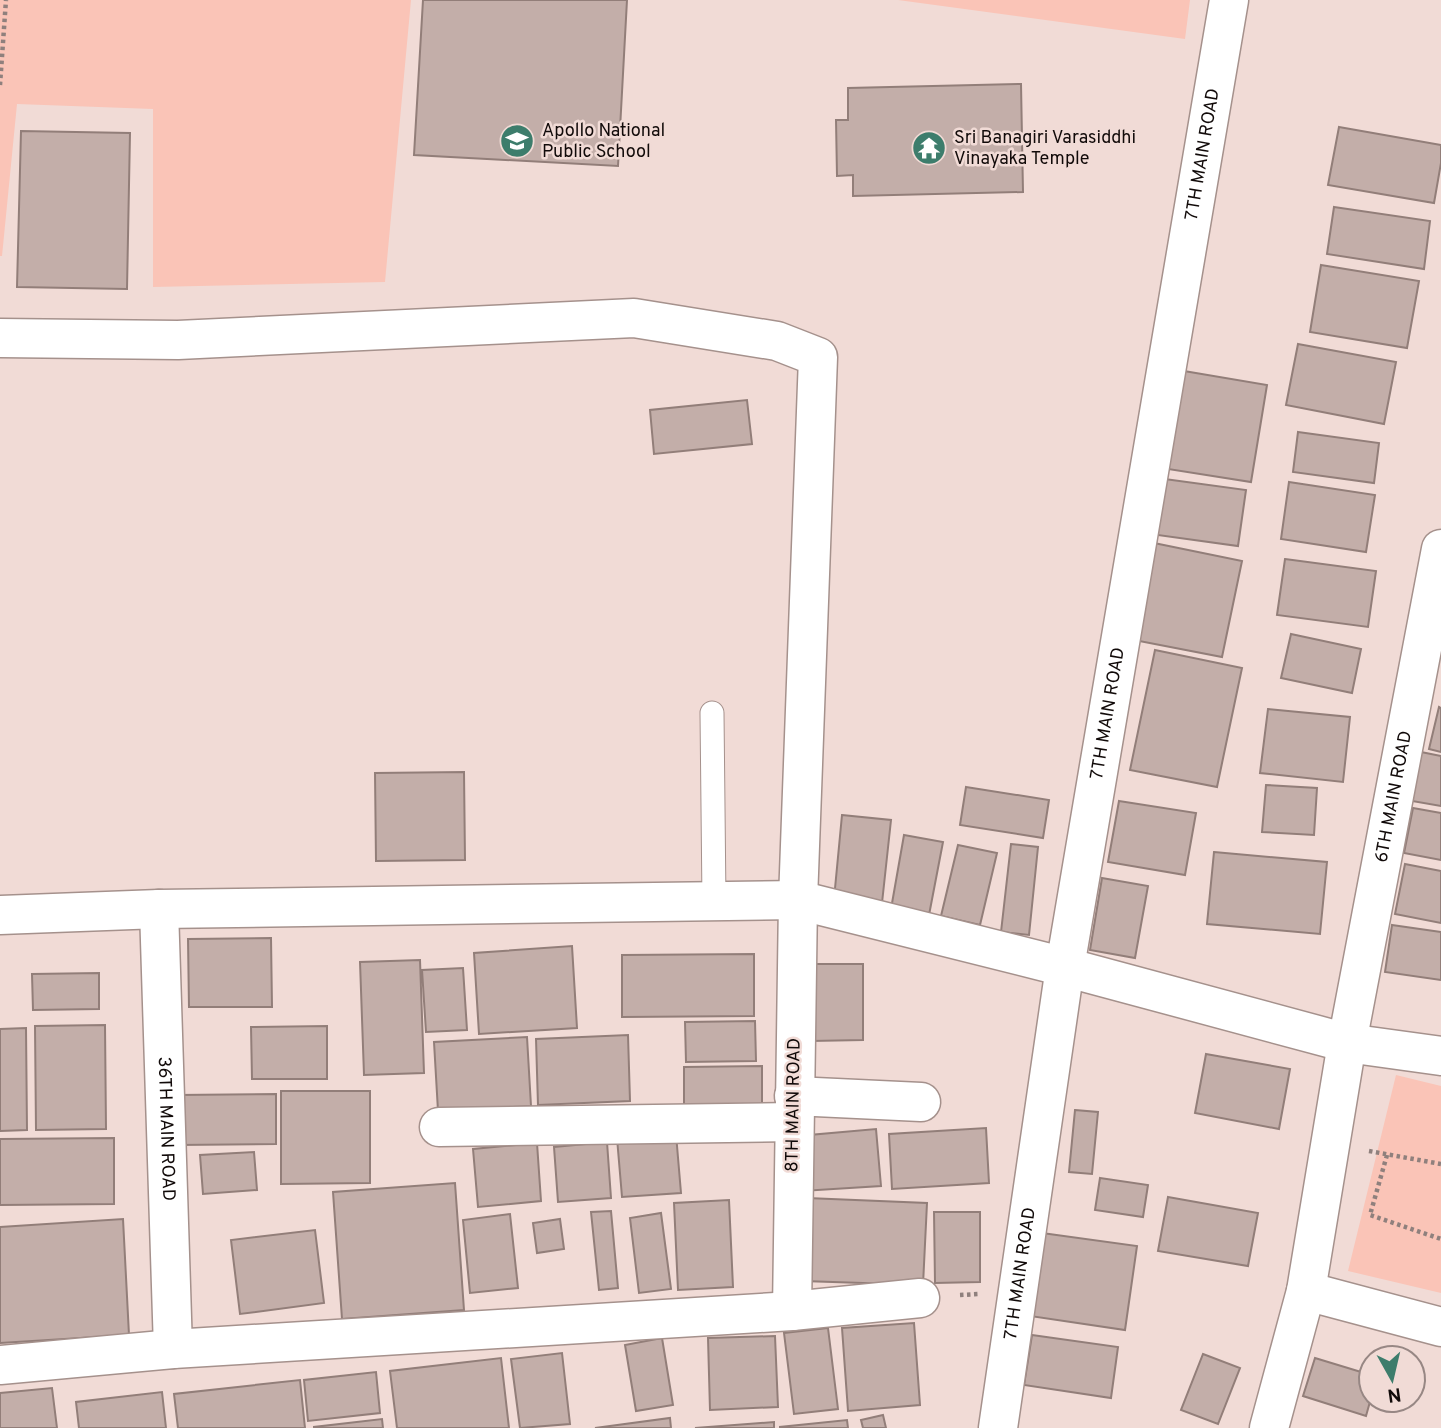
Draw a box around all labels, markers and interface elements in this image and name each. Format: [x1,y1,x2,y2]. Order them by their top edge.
street label: 7TH MAIN ROAD [1180,87,1225,222]
place label: Apollo National Public School [542,120,665,164]
school or university icon: Apollo National Public School [498,122,536,160]
place label: Sri Banagiri Varasiddhi Vinayaka Temple [954,127,1136,171]
temple icon: Sri Banagiri Varasiddhi Vinayaka Temple [910,129,948,167]
street label: 7TH MAIN ROAD [1085,646,1131,781]
street label: 6TH MAIN ROAD [1370,729,1418,864]
street label: 8TH MAIN ROAD [781,1038,807,1172]
street label: 36TH MAIN ROAD [152,1056,180,1201]
street label: 7TH MAIN ROAD [999,1206,1041,1341]
north arrow [1357,1344,1427,1414]
text: N [1386,1381,1403,1407]

